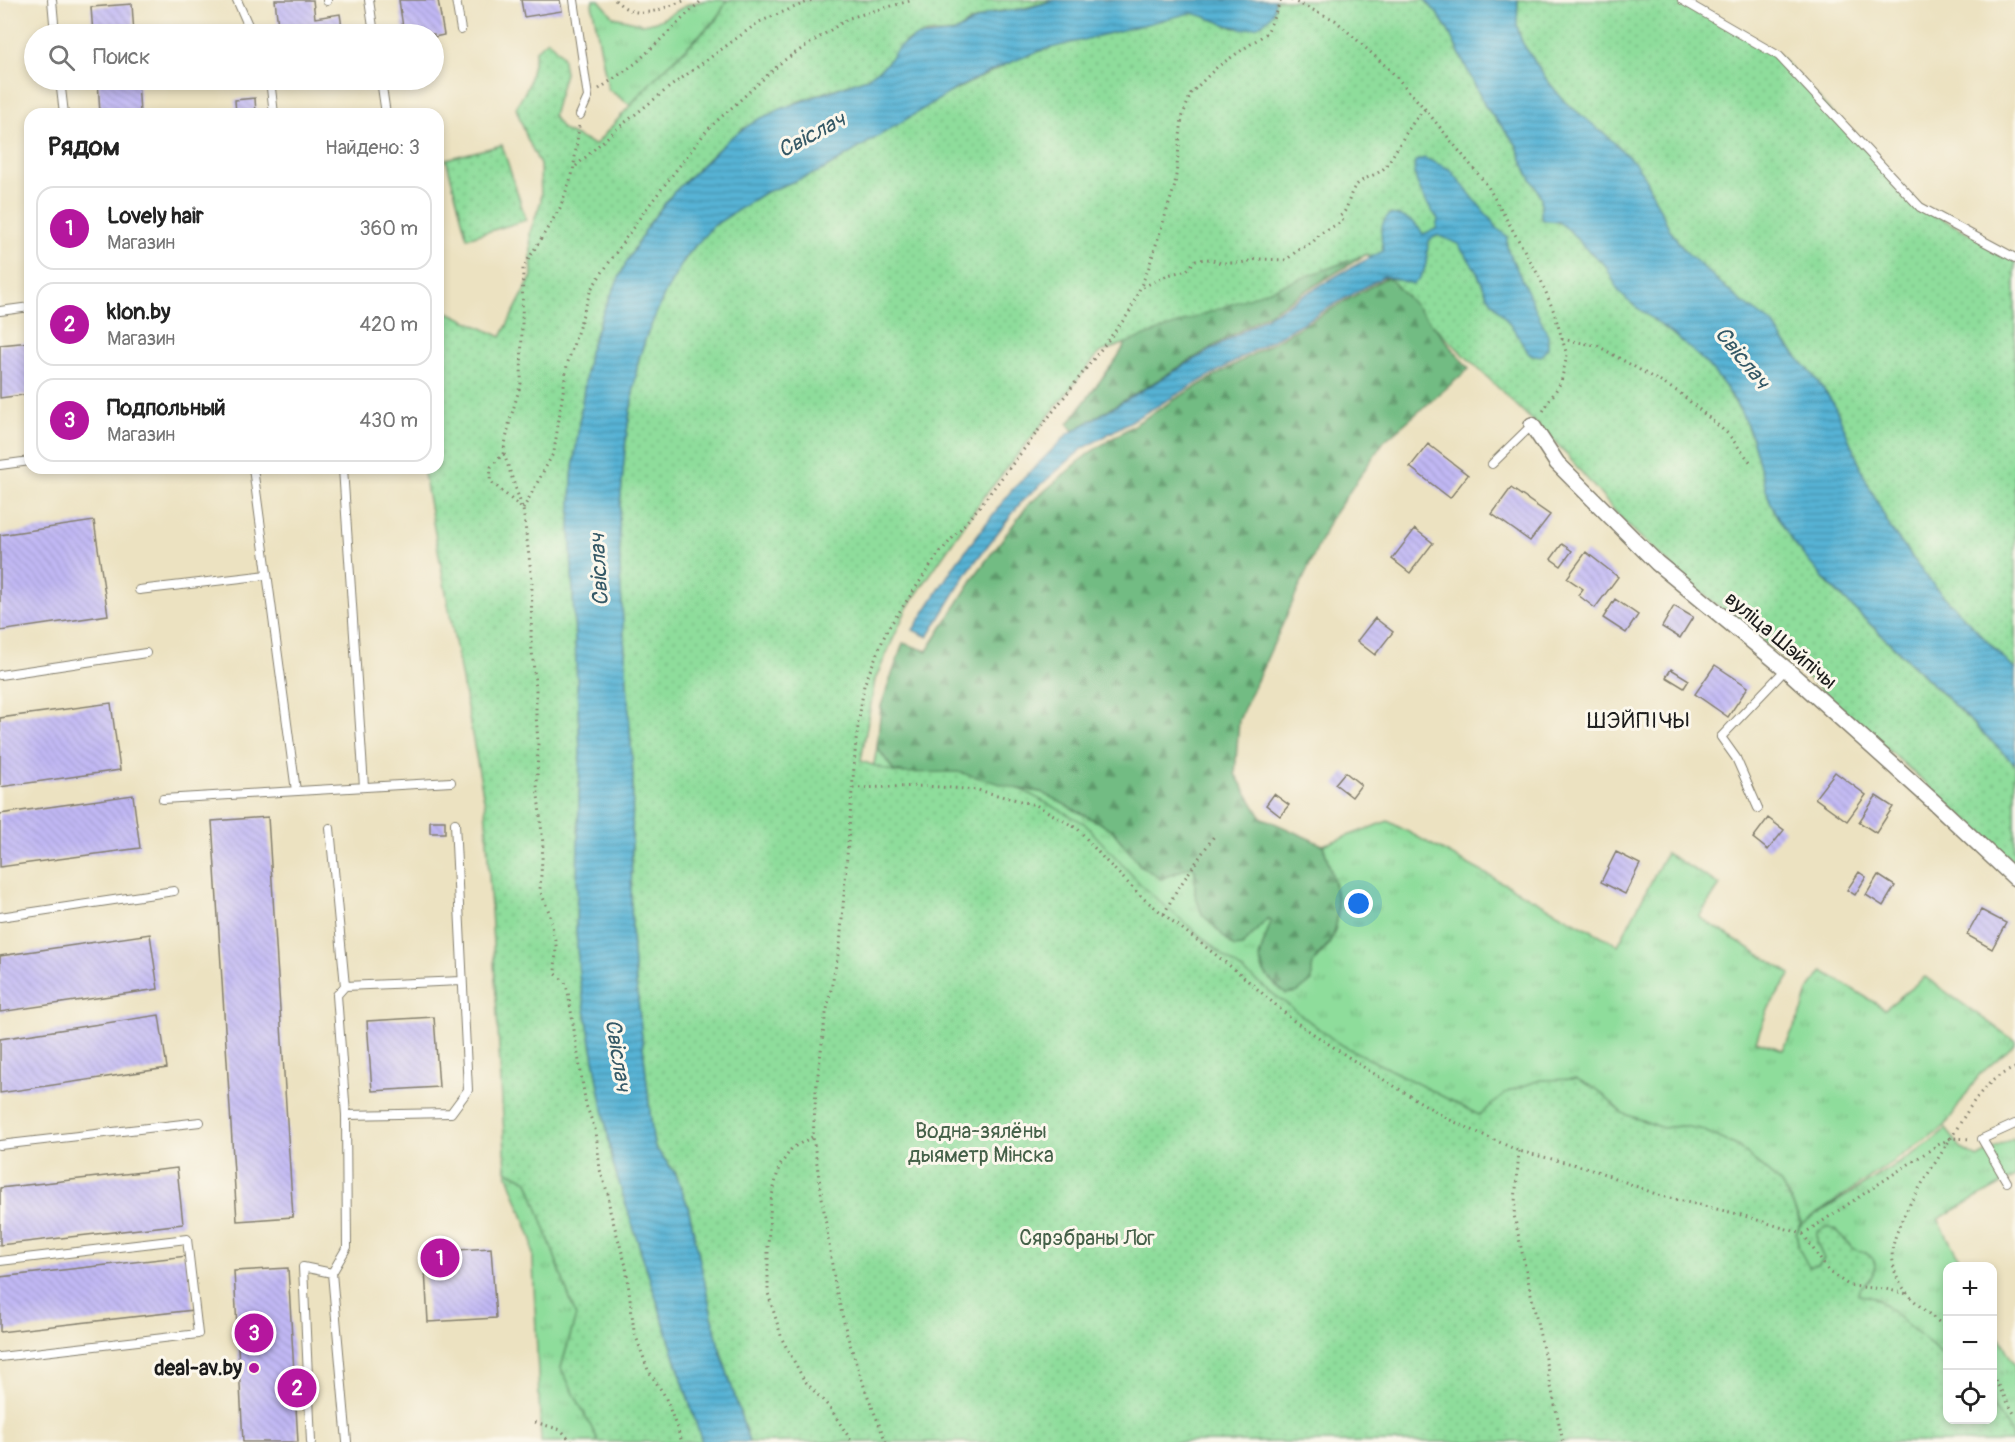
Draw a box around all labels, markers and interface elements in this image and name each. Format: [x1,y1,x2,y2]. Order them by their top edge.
search box [24,24,444,90]
icon: search [45,41,78,74]
text: Поиск [93,43,150,71]
water label: Свіслач [773,105,852,164]
text: Рядом [48,131,120,163]
text: Найдено: 3 [325,135,420,160]
text: Lovely hair [107,202,204,230]
text: 1 [66,216,73,241]
text: 360 m [359,216,418,241]
text: Магазин [107,230,175,255]
text: klon.by [107,298,170,326]
text: 2 [64,312,75,337]
text: 420 m [359,312,418,337]
water label: Свіслач [1709,321,1777,396]
text: Магазин [107,326,175,351]
text: Подпольный [107,394,226,422]
text: 3 [64,408,75,433]
text: 430 m [359,408,418,433]
text: Магазин [107,422,175,447]
water label: Свіслач [583,531,615,607]
street label: вуліца Шэйпічы [1719,585,1842,695]
district label: ШЭЙПІЧЫ [1587,707,1691,735]
your location [1344,889,1373,918]
water label: Свіслач [599,1017,638,1095]
park label: Водна-зялёны дыяметр Мінска [908,1118,1054,1169]
park label: Сярэбраны Лог [1019,1225,1155,1252]
pin: 1 [420,1236,460,1280]
map controls [1943,1262,1997,1424]
button: + [1943,1262,1997,1316]
pin: 3 [234,1310,274,1356]
button: − [1943,1316,1997,1370]
place label: deal-av.by [154,1355,242,1382]
marker: deal-av.by [247,1361,261,1375]
pin: 2 [278,1366,316,1410]
button: locate [1943,1370,1997,1424]

